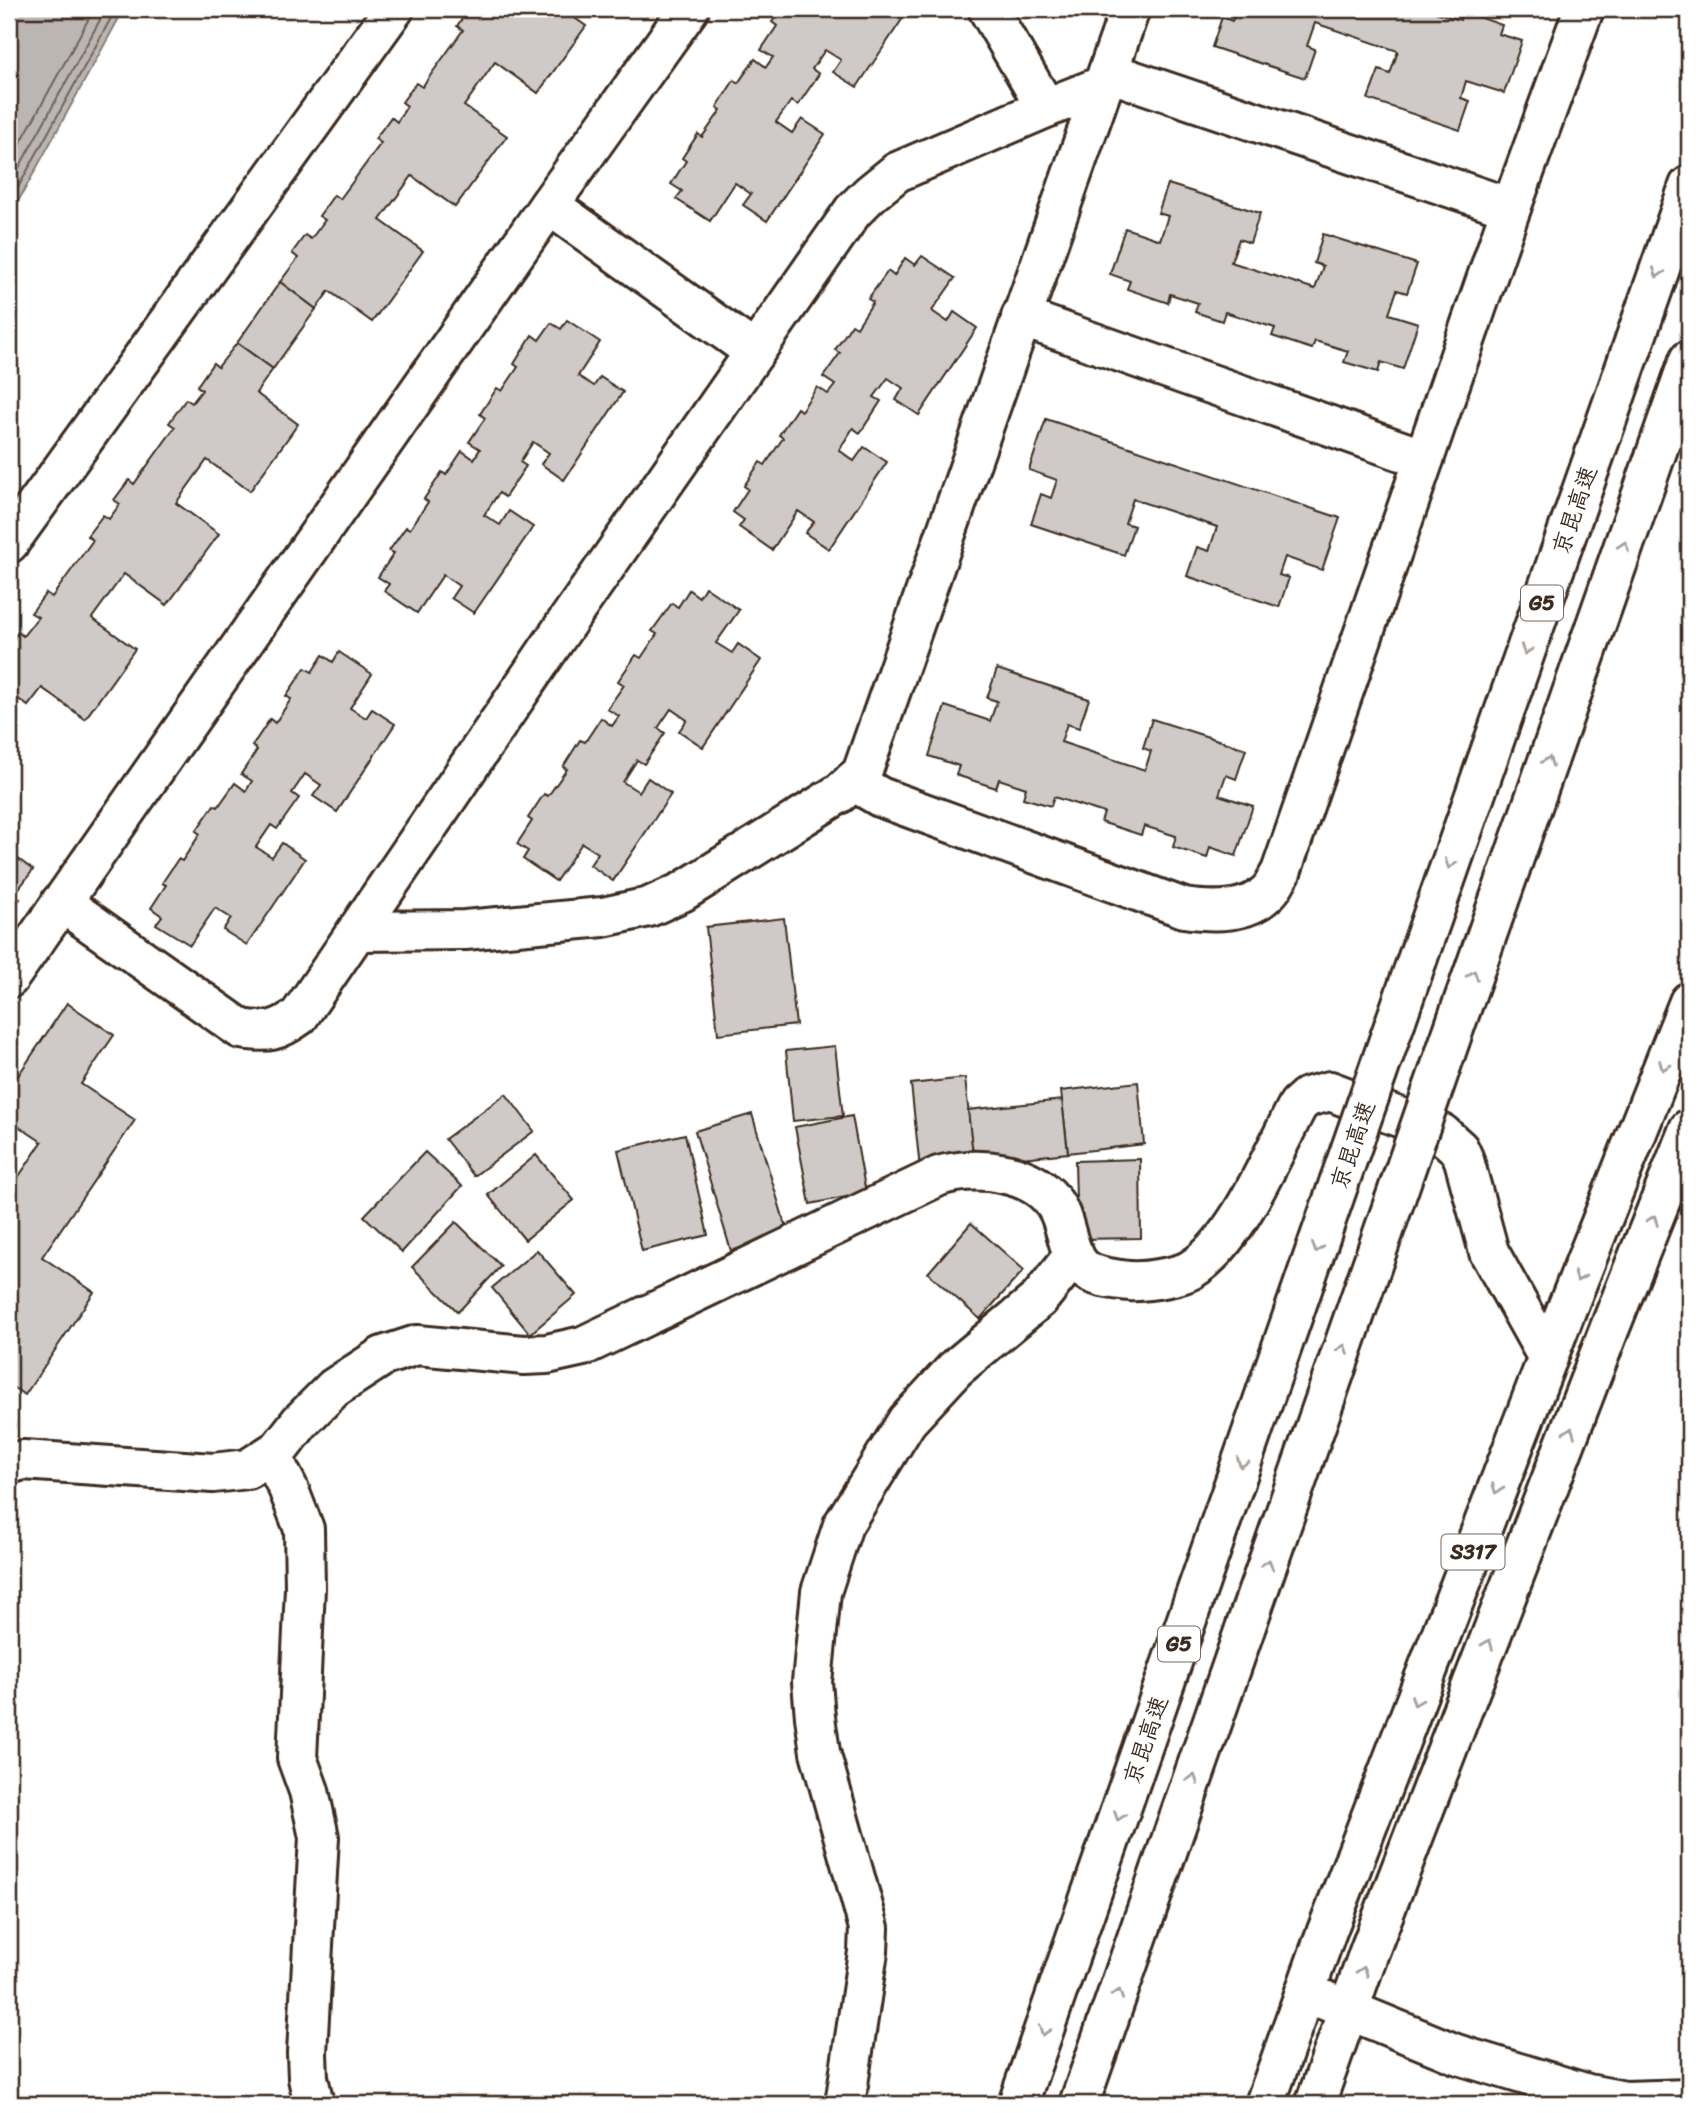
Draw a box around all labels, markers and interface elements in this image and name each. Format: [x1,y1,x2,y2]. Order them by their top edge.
one-way arrow [1652,267,1666,279]
street label: 京昆高速 [1541,460,1609,560]
one-way arrow [1616,541,1630,553]
road number: G5 [1521,586,1563,620]
one-way arrow [1520,643,1534,655]
one-way arrow [1540,755,1554,767]
one-way arrow [1444,858,1458,870]
one-way arrow [1464,970,1478,982]
one-way arrow [1658,1059,1672,1071]
street label: 京昆高速 [1319,1095,1387,1195]
one-way arrow [1644,1215,1658,1227]
one-way arrow [1311,1241,1325,1253]
one-way arrow [1574,1270,1588,1282]
one-way arrow [1335,1344,1349,1356]
one-way arrow [1561,1426,1575,1438]
one-way arrow [1236,1456,1250,1468]
one-way arrow [1492,1482,1506,1494]
road number: S317 [1442,1534,1504,1570]
one-way arrow [1260,1559,1274,1571]
road number: G5 [1158,1626,1200,1662]
one-way arrow [1480,1638,1494,1651]
street label: 京昆高速 [1112,1690,1180,1790]
one-way arrow [1410,1695,1424,1707]
one-way arrow [1185,1773,1199,1785]
one-way arrow [1113,1810,1127,1822]
one-way arrow [1354,1965,1368,1977]
one-way arrow [1110,1988,1124,2000]
one-way arrow [1038,2024,1052,2036]

